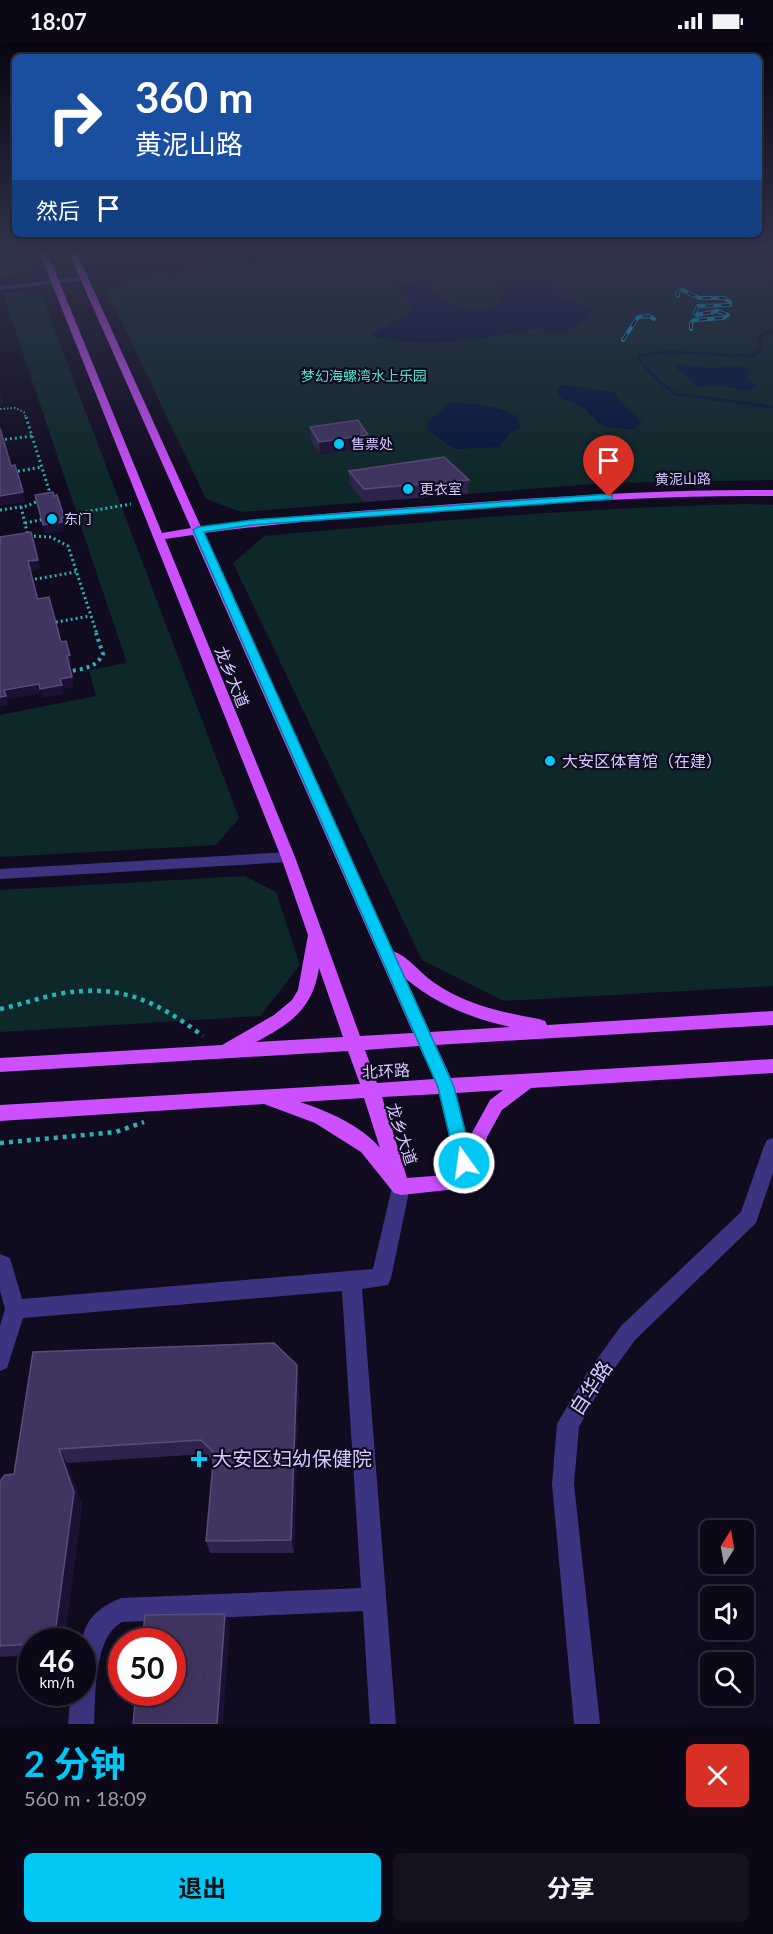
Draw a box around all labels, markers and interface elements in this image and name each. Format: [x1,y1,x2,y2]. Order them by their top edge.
text: 18:07 [30,8,87,35]
text: 360 m [135,72,253,122]
icon: right [36,78,114,156]
text: 黄泥山路 [135,127,243,160]
icon: arrive [92,192,125,225]
text: 然后 [36,197,80,224]
park label: 梦幻海螺湾水上乐园 [301,367,427,384]
place label: 售票处 [351,435,393,452]
pin [583,435,634,497]
marker: 售票处 [332,437,346,451]
icon: arrive [592,444,625,477]
street label: 黄泥山路 [655,470,711,487]
place label: 更衣室 [420,480,462,497]
marker: 更衣室 [401,482,415,496]
place label: 东门 [64,510,92,527]
marker: 东门 [45,512,59,526]
street label: 龙乡大道 [212,644,253,710]
place label: 大安区体育馆（在建） [562,751,722,770]
marker: 大安区体育馆（在建） [543,754,557,768]
street label: 北环路 [362,1060,410,1081]
street label: 龙乡大道 [384,1100,421,1167]
position arrow [432,1131,496,1195]
street label: 自华路 [564,1356,617,1419]
place label: 大安区妇幼保健院 [212,1446,372,1470]
marker: 大安区妇幼保健院 [190,1450,208,1468]
north arrow [700,1520,754,1574]
map controls [700,1520,754,1706]
button: sound [700,1586,754,1640]
speed limit sign: 50 [108,1628,186,1706]
text: 46 [40,1642,74,1678]
button: search [700,1652,754,1706]
text: km/h [39,1673,75,1691]
text: 2 分钟 [24,1741,126,1785]
button: close [686,1744,749,1807]
text: 560 m · 18:09 [24,1786,147,1810]
button: 退出 [24,1853,381,1922]
button: 分享 [393,1853,749,1922]

